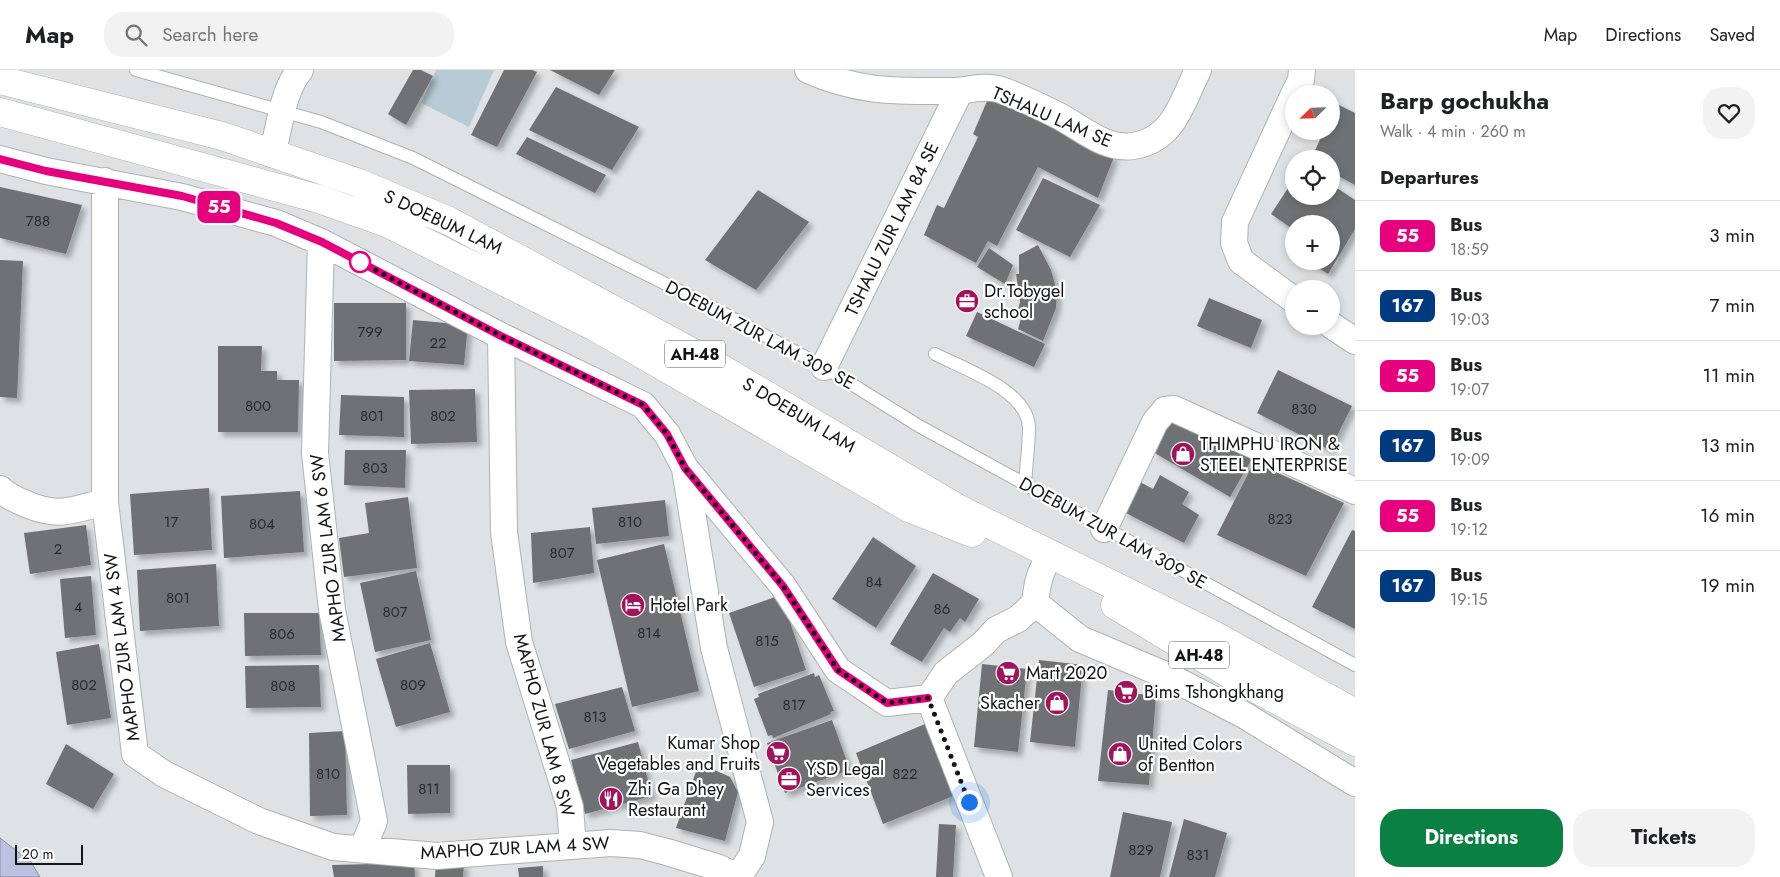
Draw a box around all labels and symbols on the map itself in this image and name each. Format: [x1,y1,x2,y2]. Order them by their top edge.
street label: TSHALU LAM SE [988,80,1116,154]
north arrow [1285,85,1340,140]
street label: TSHALU ZUR LAM 84 SE [839,138,945,320]
street label: S DOEBUM LAM [379,183,507,261]
line badge: 55 [196,191,242,223]
house number: 788 [26,210,50,232]
unlabelled marker [349,251,371,273]
street label: DOEBUM ZUR LAM 309 SE [661,274,859,396]
place label: Dr.Tobygel school [984,278,1064,325]
office icon: Dr.Tobygel school [954,288,980,314]
house number: 799 [357,321,383,343]
house number: 22 [429,332,447,354]
road number: AH-48 [665,340,725,368]
street label: S DOEBUM LAM [737,371,861,459]
house number: 800 [245,395,271,417]
house number: 830 [1291,398,1317,420]
house number: 801 [360,405,384,427]
house number: 802 [430,405,456,427]
place label: THIMPHU IRON & STEEL ENTERPRISE [1200,431,1348,478]
shop icon: THIMPHU IRON & STEEL ENTERPRISE [1170,441,1196,467]
street label: MAPHO ZUR LAM 6 SW [304,452,352,644]
house number: 803 [362,457,388,479]
street label: DOEBUM ZUR LAM 309 SE [1014,471,1212,595]
house number: 823 [1268,508,1292,530]
house number: 17 [164,511,178,533]
house number: 810 [618,511,642,533]
house number: 804 [249,513,275,535]
house number: 2 [54,538,62,560]
house number: 807 [549,542,575,564]
street label: MAPHO ZUR LAM 4 SW [98,551,146,743]
house number: 84 [866,571,883,593]
house number: 801 [166,587,190,609]
hotel icon: Hotel Park [620,592,646,618]
place label: Hotel Park [650,592,728,618]
house number: 4 [74,596,83,618]
house number: 86 [934,598,950,620]
house number: 807 [382,601,408,623]
house number: 814 [637,622,661,644]
house number: 806 [269,623,295,645]
street label: MAPHO ZUR LAM 8 SW [507,630,581,820]
house number: 815 [755,630,779,652]
road number: AH-48 [1169,642,1229,668]
supermarket icon: Mart 2020 [995,660,1021,686]
place label: Mart 2020 [1026,660,1107,686]
house number: 802 [71,674,97,696]
house number: 809 [400,674,426,696]
house number: 808 [270,675,296,697]
supermarket icon: Bims Tshongkhang [1113,679,1139,705]
place label: Bims Tshongkhang [1144,679,1284,705]
place label: Skacher [980,690,1041,716]
shop icon: Skacher [1044,690,1070,716]
house number: 817 [783,694,806,716]
house number: 813 [583,706,607,728]
place label: Kumar Shop Vegetables and Fruits [597,730,760,777]
place label: United Colors of Bentton [1138,731,1242,778]
supermarket icon: Kumar Shop Vegetables and Fruits [765,740,791,766]
shop icon: United Colors of Bentton [1107,741,1133,767]
place label: YSD Legal Services [806,756,884,803]
house number: 810 [316,763,340,785]
house number: 822 [892,763,918,785]
office icon: YSD Legal Services [776,766,802,792]
place label: Zhi Ga Dhey Restaurant [628,776,724,823]
house number: 811 [418,778,440,800]
restaurant icon: Zhi Ga Dhey Restaurant [598,786,624,812]
your location [957,790,982,815]
street label: MAPHO ZUR LAM 4 SW [420,830,610,866]
house number: 829 [1128,839,1154,861]
scale bar [15,842,82,865]
house number: 831 [1186,844,1210,866]

